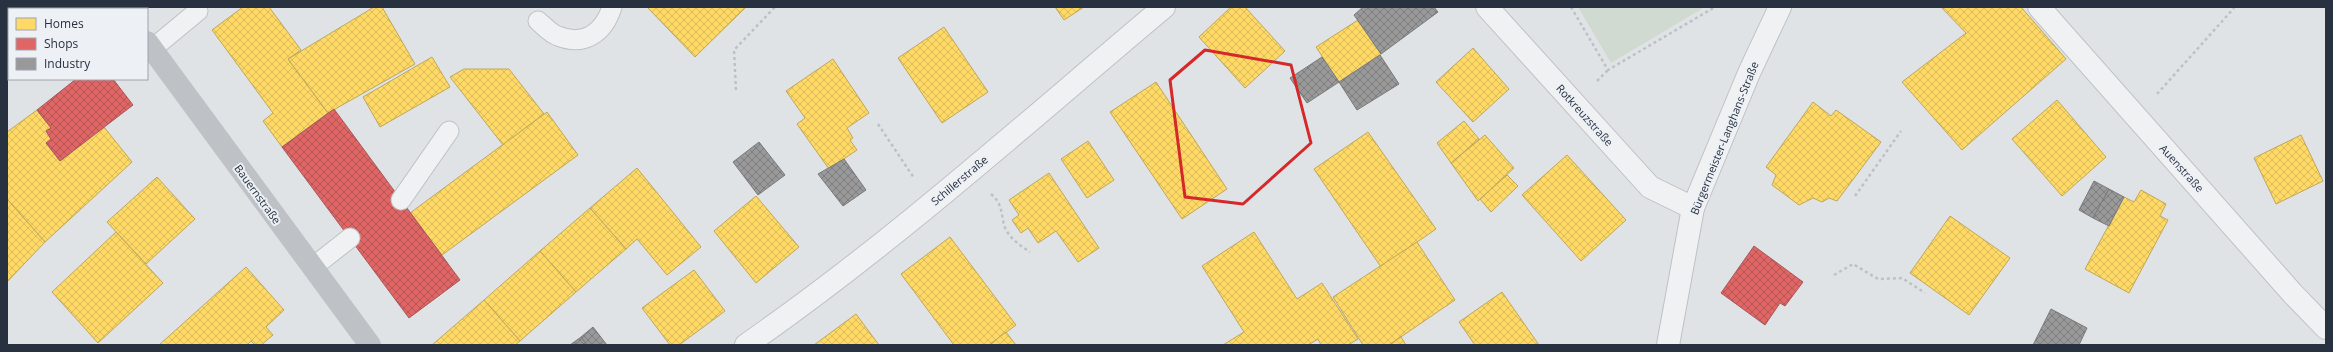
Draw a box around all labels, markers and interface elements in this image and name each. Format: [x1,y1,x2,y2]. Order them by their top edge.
legend [8,8,148,80]
text: Homes [44,15,84,32]
text: Shops [44,35,79,52]
text: Industry [44,55,91,72]
street label: Bürgermeister-Langhans-Straße [1686,59,1762,217]
street label: Rotkreuzstraße [1553,81,1617,149]
street label: Auenstraße [2157,141,2207,195]
street label: Schillerstraße [927,152,991,208]
street label: Bauernstraße [231,161,285,227]

